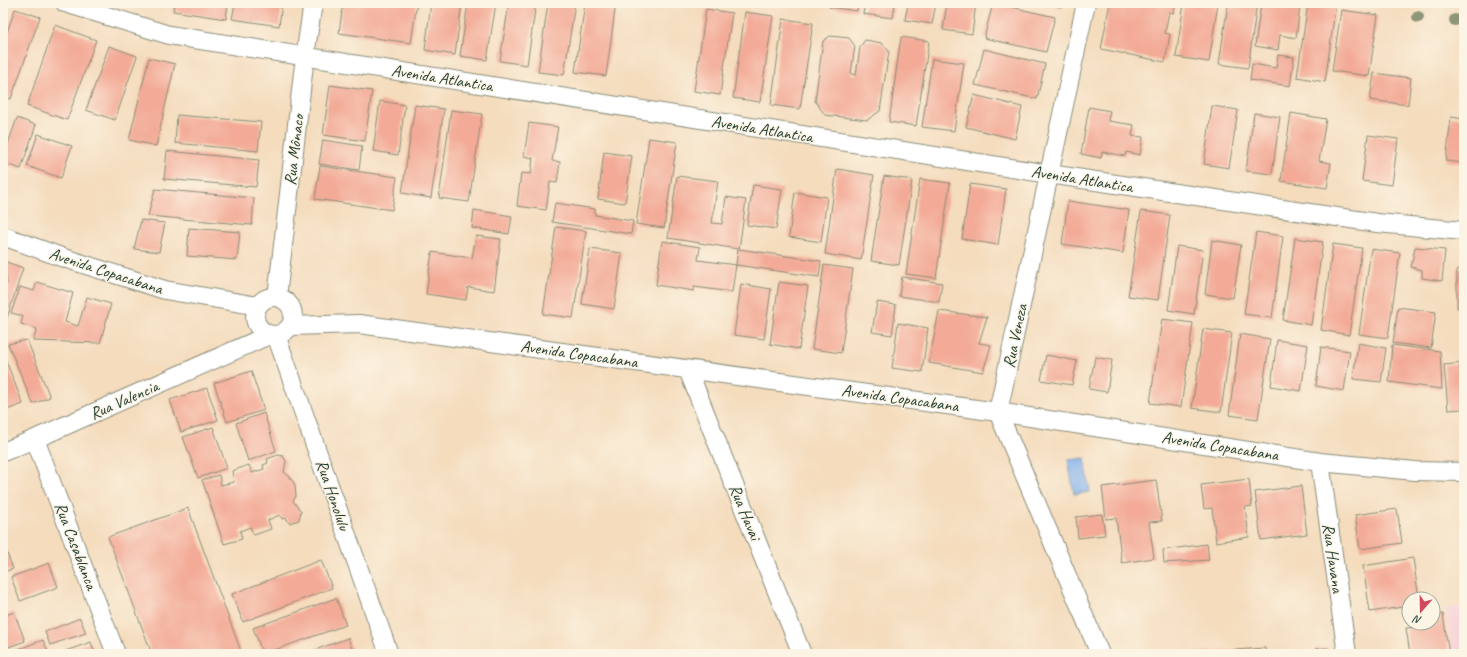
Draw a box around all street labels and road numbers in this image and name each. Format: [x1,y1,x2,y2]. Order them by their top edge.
street label: Avenida Atlantica [390,60,496,97]
street label: Rua Mônaco [279,111,309,187]
street label: Avenida Atlantica [710,111,816,148]
street label: Avenida Atlantica [1030,161,1136,198]
street label: Avenida Copacabana [47,243,166,300]
street label: Rua Veneza [998,301,1032,370]
street label: Avenida Copacabana [519,335,640,373]
street label: Rua Valencia [86,375,163,424]
street label: Avenida Copacabana [840,379,961,417]
street label: Avenida Copacabana [1160,426,1281,466]
street label: Rua Honolulu [311,457,355,535]
street label: Rua Havai [724,481,766,545]
street label: Rua Casablanca [50,499,103,595]
street label: Rua Havana [1318,522,1348,595]

